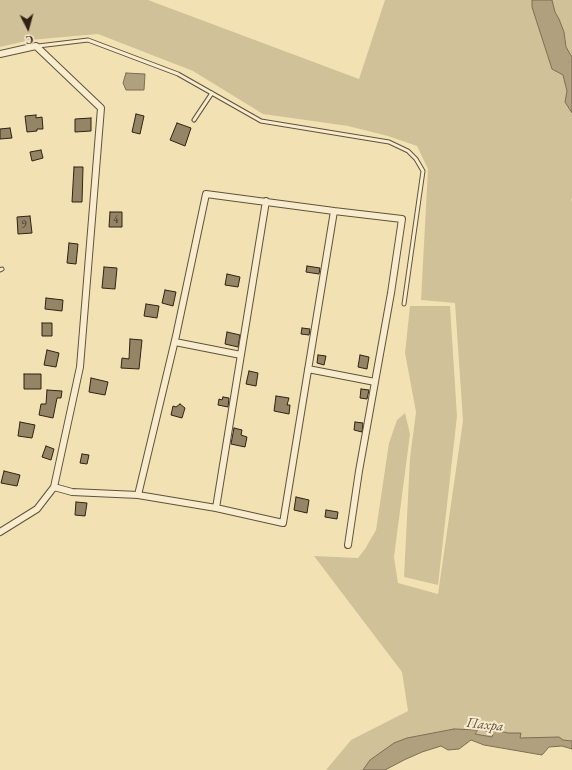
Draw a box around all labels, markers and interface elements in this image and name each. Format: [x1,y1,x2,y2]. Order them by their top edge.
north arrow [8,8,48,48]
text: С [25,33,34,47]
house number: 4 [113,213,119,227]
house number: 9 [21,218,27,232]
water label: Пахра [466,715,504,735]

